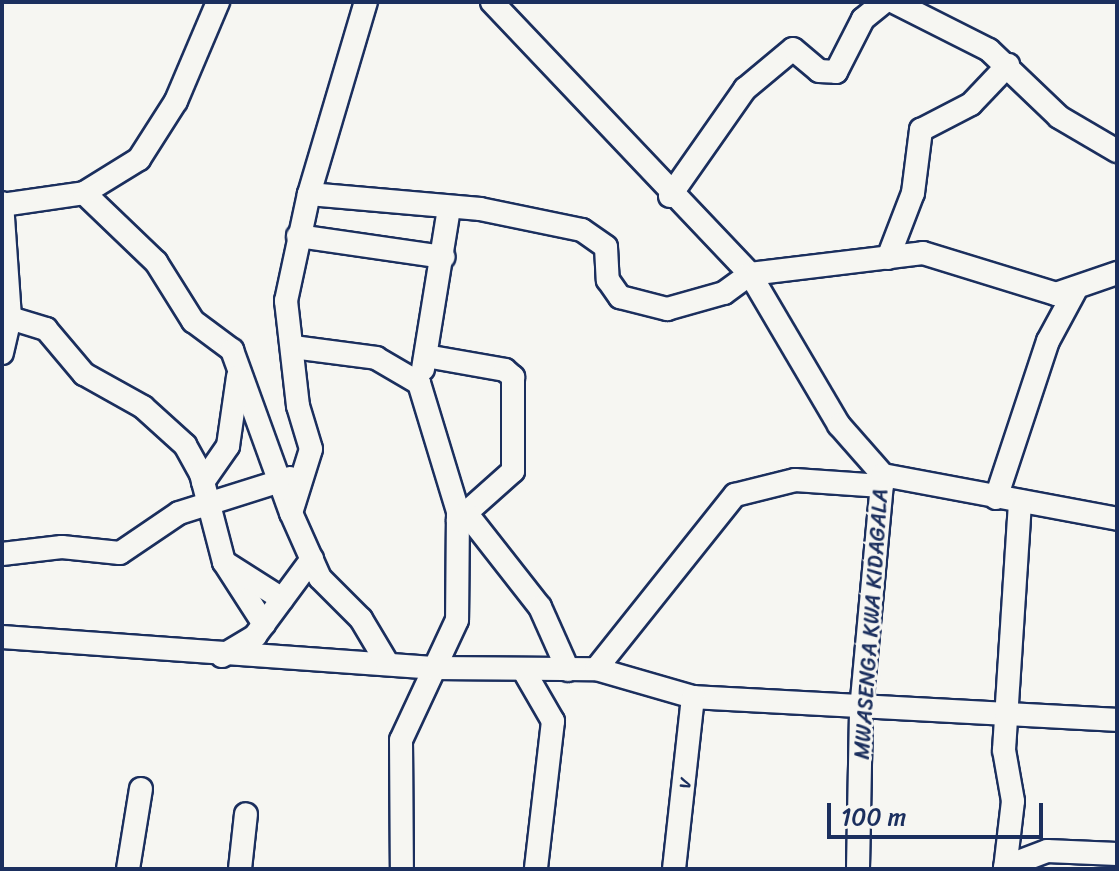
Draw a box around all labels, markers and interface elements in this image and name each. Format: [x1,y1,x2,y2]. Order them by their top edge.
street label: MWASENGA KWA KIDAGALA [848,486,894,762]
street label: v [669,776,697,790]
scale bar [831,787,1047,837]
text: 100 m [841,796,906,838]

